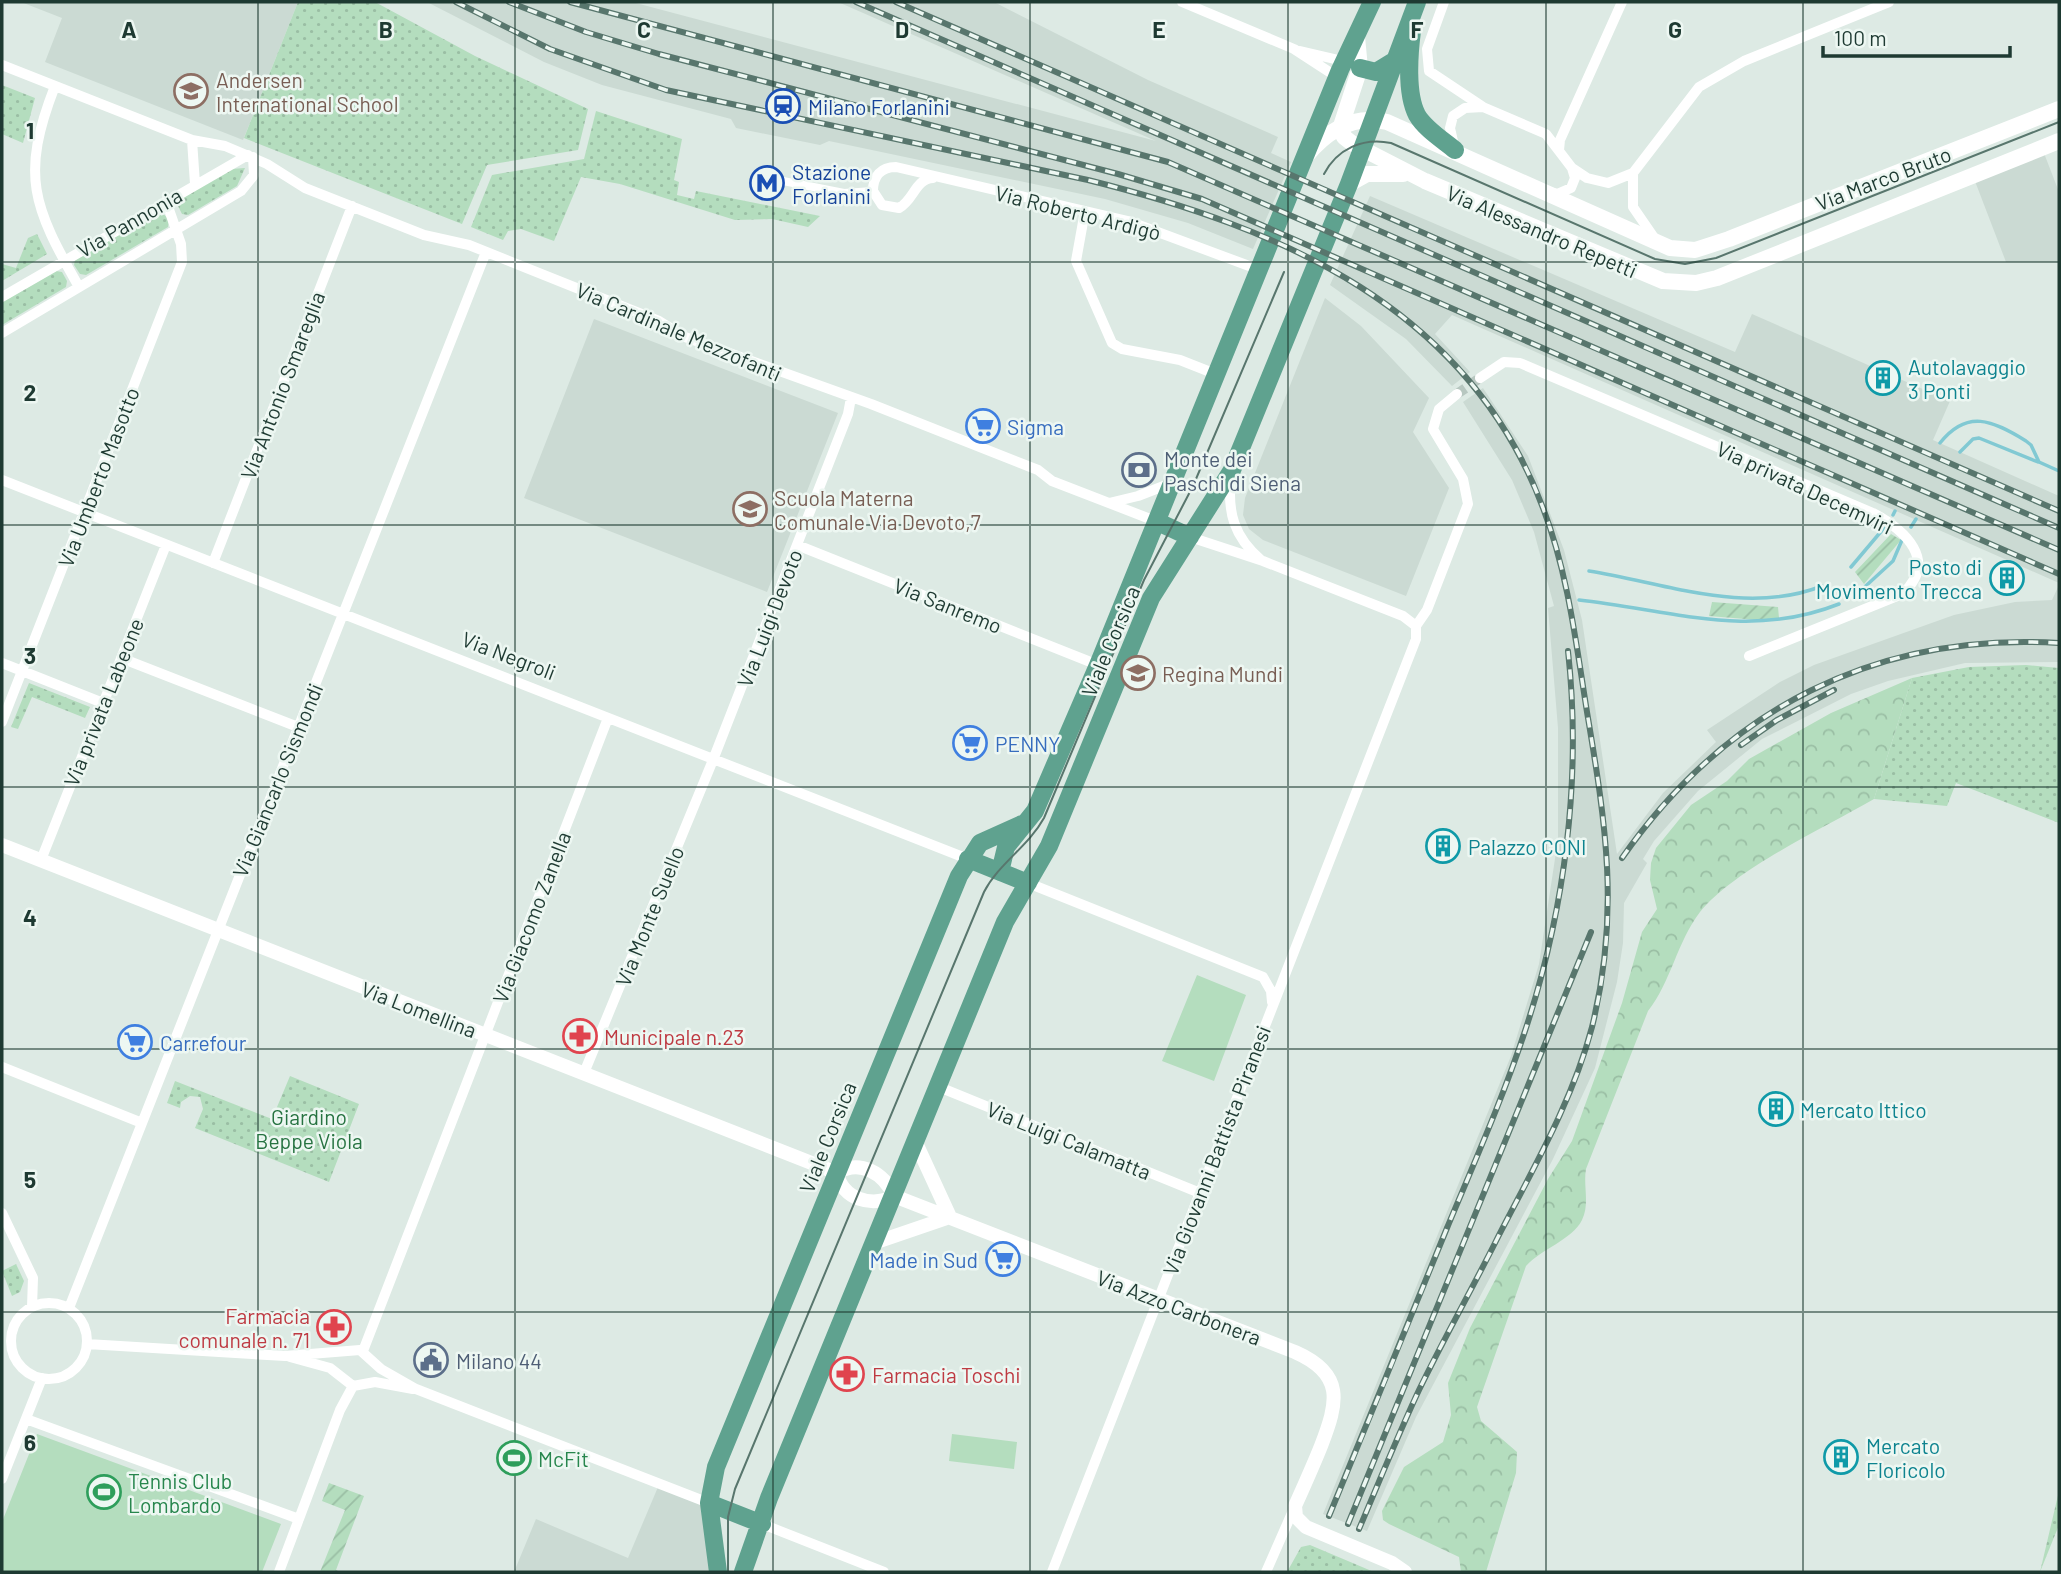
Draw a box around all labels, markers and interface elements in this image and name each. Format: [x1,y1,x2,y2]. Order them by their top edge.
scale bar [1823,14,2010,58]
text: A [121,15,137,43]
text: B [379,15,393,43]
text: C [637,15,651,43]
text: D [895,15,909,43]
text: E [1152,15,1166,43]
text: F [1411,15,1424,43]
text: G [1668,15,1682,43]
text: 100 m [1834,25,1887,50]
place label: Andersen International School [216,67,399,116]
school or university icon: Andersen International School [172,72,210,110]
station icon: Milano Forlanini [764,87,802,125]
place label: Milano Forlanini [808,94,950,119]
text: 1 [26,116,34,144]
street label: Via Marco Bruto [1812,141,1954,215]
place label: Stazione Forlanini [792,159,871,208]
metro station icon: Stazione Forlanini [748,164,786,202]
street label: Via Roberto Ardigò [993,179,1163,245]
street label: Via Alessandro Repetti [1443,179,1641,283]
street label: Via Pannonia [72,182,186,262]
street label: Via Cardinale Mezzofanti [572,276,786,386]
street label: Via Antonio Smareglia [235,288,329,482]
place label: Autolavaggio 3 Ponti [1908,354,2026,403]
building icon: Autolavaggio 3 Ponti [1864,359,1902,397]
text: 2 [24,378,36,406]
street label: Via Umberto Masotto [52,384,144,570]
supermarket icon: Sigma [964,407,1002,445]
place label: Sigma [1007,414,1064,439]
street label: Via privata Decemviri [1713,435,1897,539]
place label: Monte dei Paschi di Siena [1164,446,1301,495]
bank icon: Monte dei Paschi di Siena [1120,451,1158,489]
place label: Scuola Materna Comunale Via Devoto,7 [774,485,981,534]
school or university icon: Scuola Materna Comunale Via Devoto,7 [731,490,769,528]
street label: Via Luigi Devoto [731,546,807,690]
place label: Posto di Movimento Trecca [1816,554,1982,603]
building icon: Posto di Movimento Trecca [1988,559,2026,597]
street label: Via Sanremo [890,572,1006,638]
street label: Viale Corsica [1076,582,1144,700]
street label: Via privata Labeone [58,614,148,790]
street label: Via Negroli [459,626,559,684]
text: 3 [24,641,36,669]
school or university icon: Regina Mundi [1119,654,1157,692]
place label: Regina Mundi [1162,661,1283,686]
street label: Via Giancarlo Sismondi [227,679,327,881]
supermarket icon: PENNY [951,724,989,762]
place label: PENNY [995,731,1060,756]
building icon: Palazzo CONI [1424,827,1462,865]
street label: Via Giacomo Zanella [487,828,575,1006]
place label: Palazzo CONI [1468,834,1586,859]
street label: Via Monte Suello [610,842,688,990]
text: 4 [23,903,37,931]
street label: Via Lomellina [358,976,480,1042]
pharmacy icon: Municipale n.23 [561,1017,599,1055]
street label: Via Giovanni Battista Piranesi [1157,1022,1275,1278]
supermarket icon: Carrefour [116,1023,154,1061]
place label: Municipale n.23 [604,1024,744,1049]
place label: Carrefour [160,1030,247,1055]
street label: Viale Corsica [793,1078,861,1196]
building icon: Mercato Ittico [1757,1090,1795,1128]
street label: Via Luigi Calamatta [983,1096,1155,1184]
place label: Mercato Ittico [1800,1097,1927,1122]
park label: Giardino Beppe Viola [255,1104,363,1153]
text: 5 [24,1165,36,1193]
supermarket icon: Made in Sud [984,1240,1022,1278]
place label: Made in Sud [870,1247,978,1272]
street label: Via Azzo Carbonera [1093,1264,1265,1350]
place label: Farmacia comunale n. 71 [179,1303,310,1352]
pharmacy icon: Farmacia comunale n. 71 [315,1308,353,1346]
public building icon: Milano 44 [412,1341,450,1379]
place label: Milano 44 [456,1348,542,1373]
pharmacy icon: Farmacia Toschi [828,1355,866,1393]
place label: Farmacia Toschi [872,1362,1021,1387]
text: 6 [24,1428,36,1456]
place label: Mercato Floricolo [1866,1433,1946,1482]
building icon: Mercato Floricolo [1822,1438,1860,1476]
sports icon: McFit [495,1439,533,1477]
place label: McFit [538,1446,589,1471]
place label: Tennis Club Lombardo [128,1468,232,1517]
sports icon: Tennis Club Lombardo [85,1473,123,1511]

